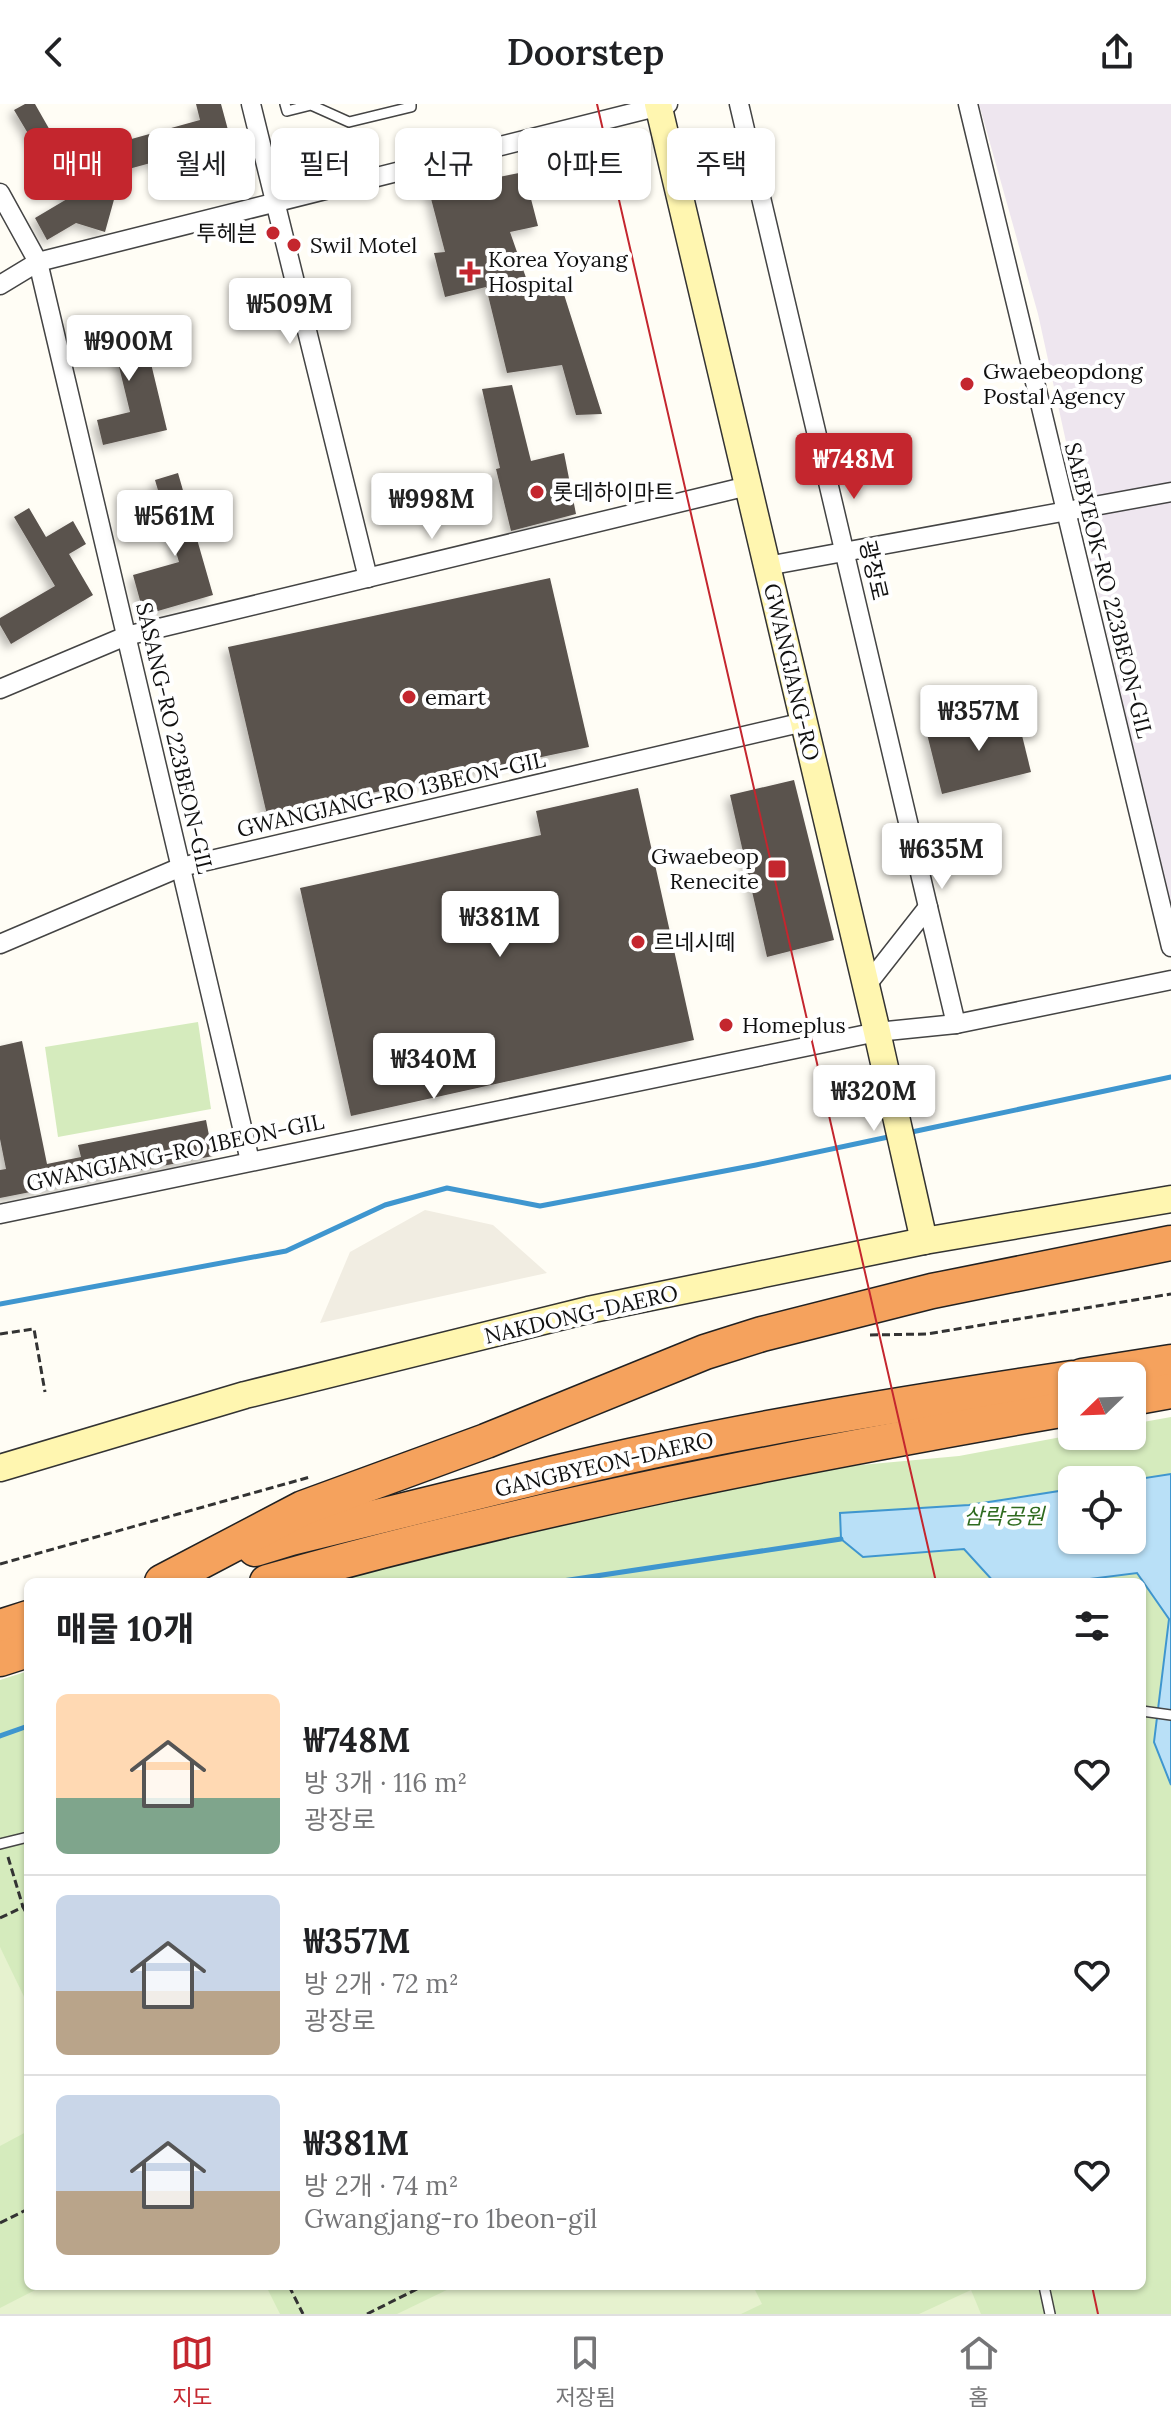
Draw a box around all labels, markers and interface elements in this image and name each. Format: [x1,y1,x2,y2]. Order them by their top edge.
text: Doorstep [507,29,664,75]
icon: back [32,30,76,74]
icon: share [1095,30,1139,74]
chip: 매매 [24,128,132,200]
chip: 월세 [148,128,255,200]
chip: 필터 [271,128,379,200]
chip: 신규 [395,128,502,200]
chip: 아파트 [518,128,651,200]
chip: 주택 [667,128,775,200]
place label: 투헤븐 [196,219,257,247]
marker: 투헤븐 [264,224,282,242]
place label: Swil Motel [310,231,417,259]
marker: Swil Motel [285,236,303,254]
place label: Korea Yoyang Hospital [488,245,628,298]
marker: Korea Yoyang Hospital [459,261,481,283]
pin: ₩509M [234,278,346,346]
text: ₩509M [247,287,333,320]
pin: ₩900M [73,315,185,383]
text: ₩900M [85,324,173,357]
place label: Gwaebeopdong Postal Agency [983,357,1143,410]
marker: Gwaebeopdong Postal Agency [958,375,976,393]
pin: ₩748M [798,433,910,501]
street label: SAEBYEOK-RO 223BEON-GIL [1059,439,1159,741]
text: ₩748M [813,442,895,475]
pin: ₩998M [376,473,488,541]
place label: 롯데하이마트 [553,478,674,506]
text: ₩998M [389,482,475,515]
marker: 롯데하이마트 [528,483,546,501]
pin: ₩561M [119,490,231,558]
text: ₩561M [135,499,215,532]
street label: 광장로 [854,537,894,603]
street label: GWANGJANG-RO [758,581,826,763]
street label: SASANG-RO 223BEON-GIL [130,600,220,877]
place label: emart [425,683,487,711]
pin: ₩357M [923,685,1035,753]
marker: emart [400,688,418,706]
text: ₩357M [938,694,1020,727]
street label: GWANGJANG-RO 13BEON-GIL [234,745,548,843]
pin: ₩635M [886,823,998,891]
text: ₩635M [900,832,984,865]
place label: Gwaebeop Renecite [651,842,759,895]
marker: Gwaebeop Renecite [766,858,788,880]
pin: ₩381M [444,891,556,959]
text: ₩381M [460,900,540,933]
place label: 르네시떼 [654,928,735,956]
marker: 르네시떼 [629,933,647,951]
place label: Homeplus [742,1011,846,1039]
marker: Homeplus [717,1016,735,1034]
pin: ₩340M [378,1033,490,1101]
text: ₩340M [391,1042,477,1075]
pin: ₩320M [818,1065,930,1133]
text: ₩320M [831,1074,917,1107]
street label: GWANGJANG-RO 1BEON-GIL [24,1107,327,1197]
street label: NAKDONG-DAERO [481,1278,681,1350]
north arrow [1058,1362,1146,1450]
map controls [1058,1362,1146,1554]
street label: GANGBYEON-DAERO [492,1425,716,1503]
button: locate [1058,1466,1146,1554]
park label: 삼락공원 [964,1502,1046,1530]
icon: filters [1070,1604,1114,1648]
text: 매물 10개 [56,1607,194,1650]
text: ₩748M [304,1718,410,1761]
icon: home [120,1726,216,1822]
icon: heart [1070,1752,1114,1796]
text: 방 3개 · 116 m² [304,1766,467,1799]
text: 광장로 [304,1803,376,1836]
text: ₩357M [304,1919,410,1962]
icon: home [120,1927,216,2023]
icon: heart [1070,1953,1114,1997]
text: 방 2개 · 72 m² [304,1967,459,2000]
text: 광장로 [304,2004,376,2037]
text: ₩381M [304,2121,409,2164]
icon: home [120,2127,216,2223]
icon: heart [1070,2153,1114,2197]
text: 방 2개 · 74 m² [304,2169,459,2202]
text: Gwangjang-ro 1beon-gil [304,2202,597,2235]
tab: 지도 [170,2331,214,2411]
tab: 저장됨 [555,2331,616,2411]
tab: 홈 [957,2331,1001,2411]

